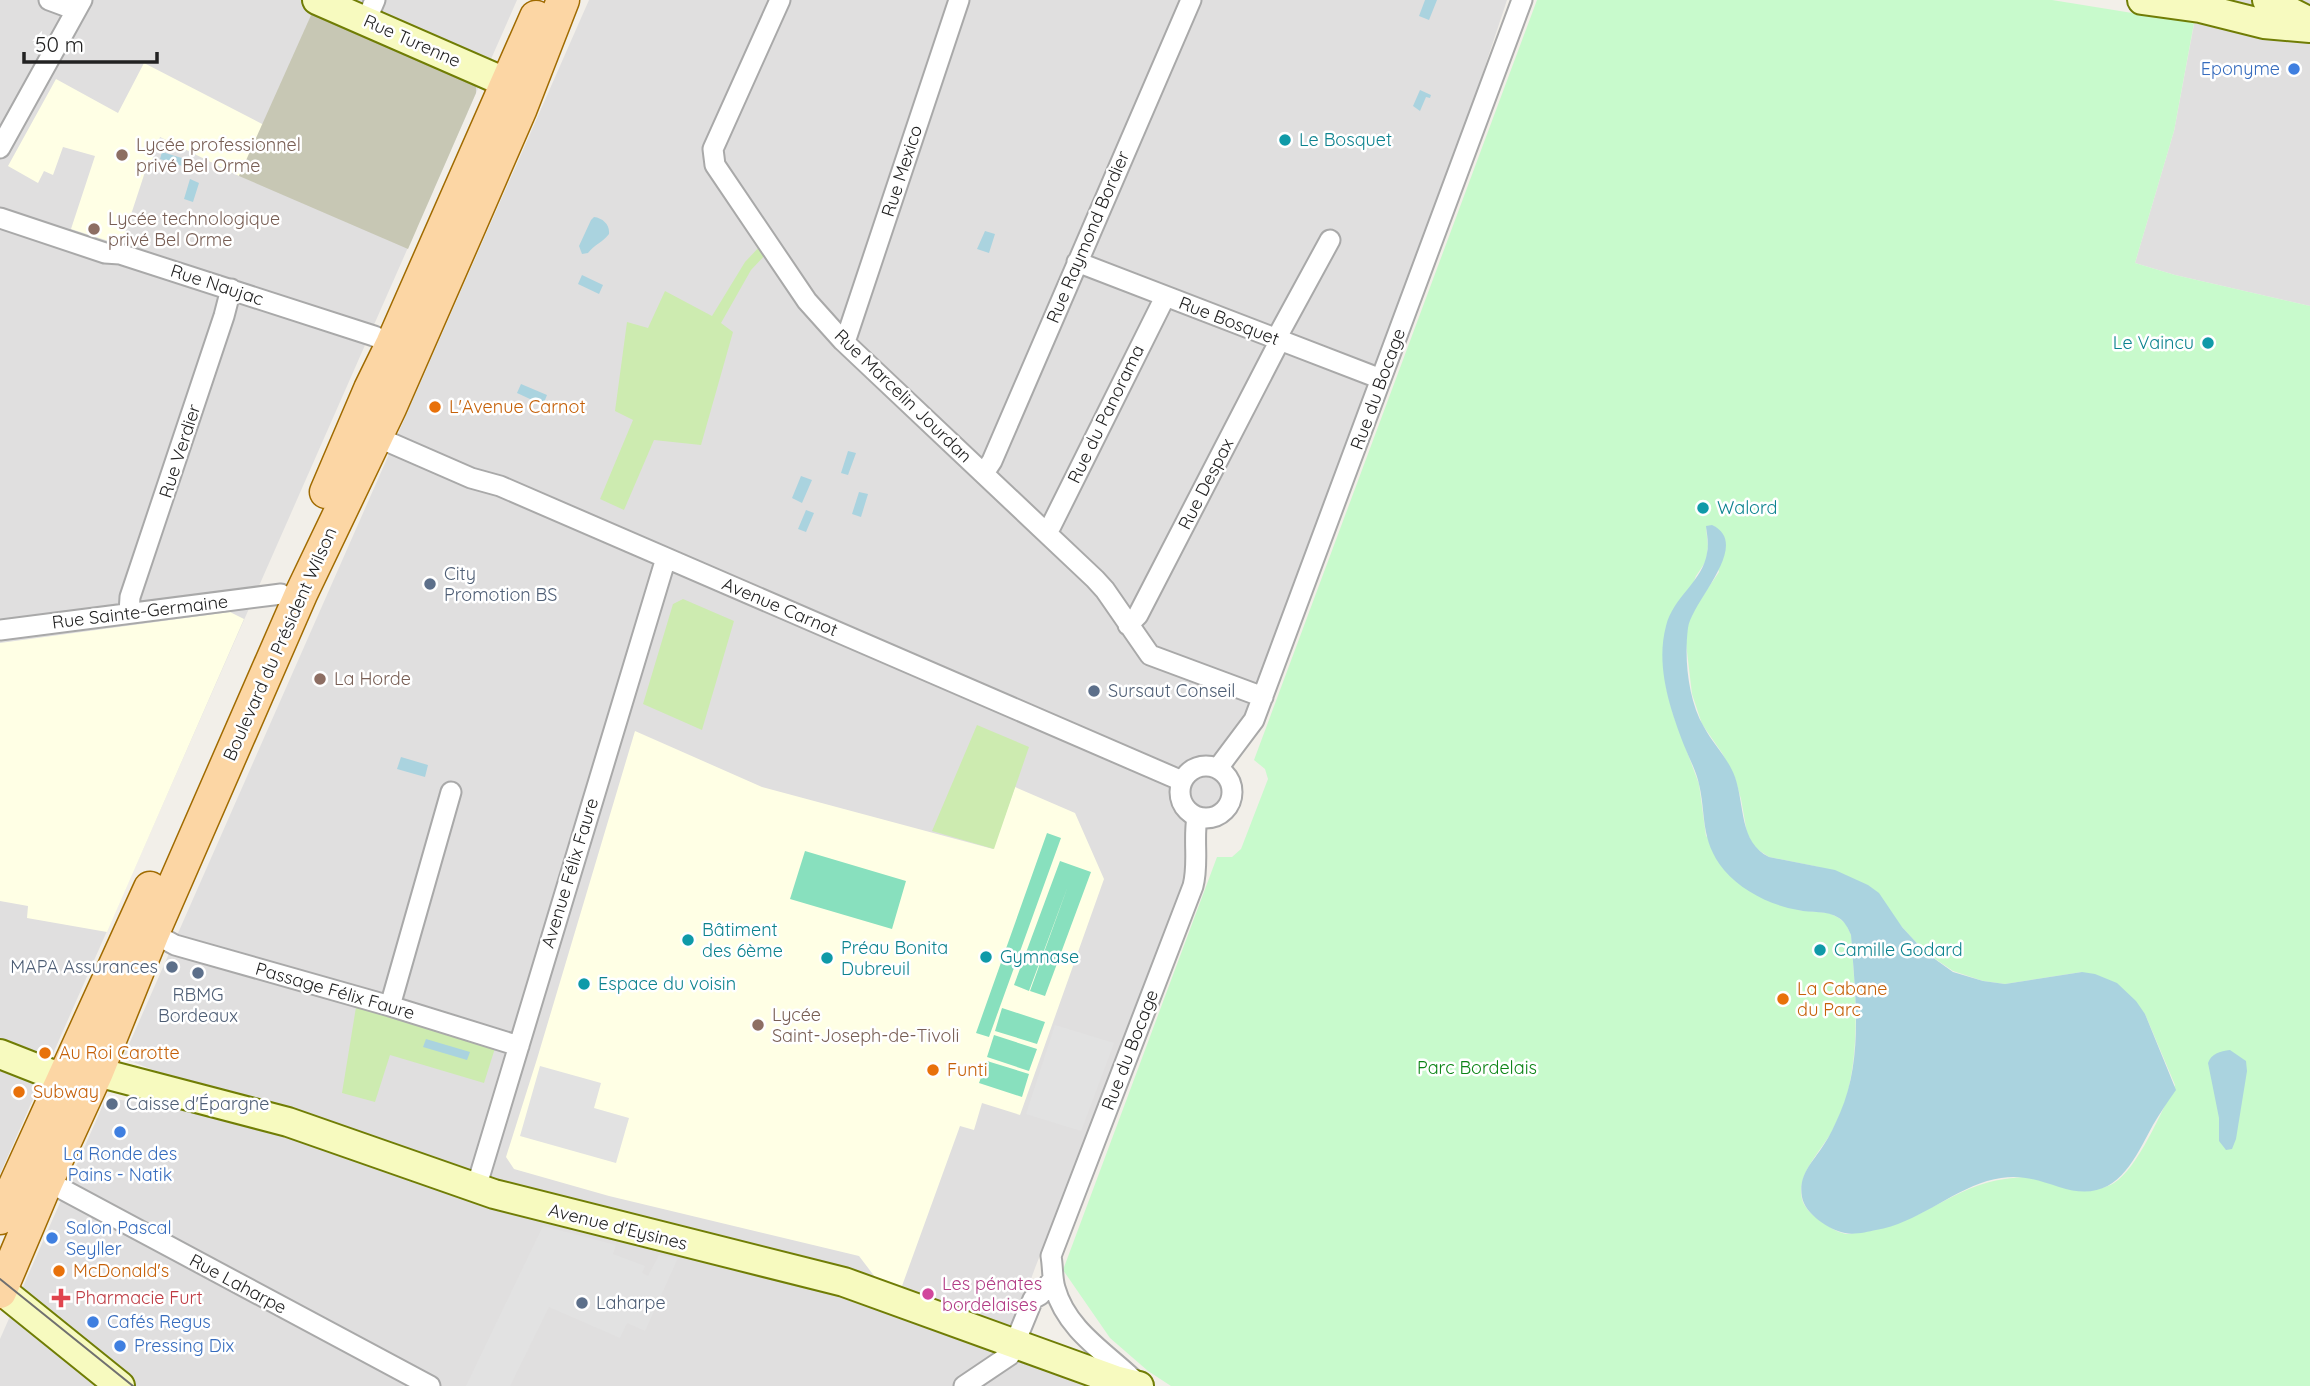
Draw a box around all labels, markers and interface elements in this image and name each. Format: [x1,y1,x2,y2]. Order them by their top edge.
street label: Rue Turenne [360,9,464,72]
scale bar [24,21,158,65]
text: 50 m [35,31,84,57]
place label: Eponyme [2201,57,2280,80]
marker: Eponyme [2286,61,2302,77]
street label: Rue Mexico [876,122,927,220]
place label: Le Bosquet [1299,128,1392,151]
marker: Le Bosquet [1277,132,1293,148]
place label: Lycée professionnel privé Bel Orme [136,133,301,177]
marker: Lycée professionnel privé Bel Orme [114,147,130,163]
street label: Rue Raymond Bordier [1041,147,1134,326]
place label: Lycée technologique privé Bel Orme [108,207,280,251]
marker: Lycée technologique privé Bel Orme [86,221,102,237]
street label: Rue Naujac [168,259,267,310]
street label: Rue Bosquet [1176,291,1283,350]
street label: Rue Marcelin Jourdan [830,324,977,467]
street label: Rue du Bocage [1345,325,1410,453]
place label: Le Vaincu [2113,331,2194,354]
marker: Le Vaincu [2200,335,2216,351]
street label: Rue du Panorama [1062,341,1149,487]
place label: L'Avenue Carnot [449,395,586,418]
marker: L'Avenue Carnot [427,399,443,415]
street label: Rue Verdier [154,401,206,501]
street label: Rue Despax [1173,434,1239,533]
place label: Walord [1717,496,1777,519]
marker: Walord [1695,500,1711,516]
street label: Boulevard du Président Wilson [218,523,342,764]
place label: City Promotion BS [444,562,557,606]
street label: Avenue Carnot [719,572,842,641]
marker: City Promotion BS [422,576,438,592]
street label: Rue Sainte-Germaine [51,589,229,634]
place label: La Horde [334,667,411,690]
marker: La Horde [312,671,328,687]
place label: Sursaut Conseil [1108,679,1236,702]
marker: Sursaut Conseil [1086,683,1102,699]
street label: Avenue Félix Faure [536,795,603,951]
place label: Bâtiment des 6ème [702,918,783,962]
marker: Bâtiment des 6ème [680,932,696,948]
place label: Préau Bonita Dubreuil [841,936,948,980]
place label: Camille Godard [1834,938,1963,961]
marker: Camille Godard [1812,942,1828,958]
place label: Gymnase [1000,945,1079,968]
marker: Gymnase [978,949,994,965]
marker: Préau Bonita Dubreuil [819,950,835,966]
place label: MAPA Assurances [10,955,158,978]
street label: Passage Félix Faure [253,957,417,1024]
marker: MAPA Assurances [164,959,180,975]
marker: RBMG Bordeaux [190,965,206,981]
place label: Espace du voisin [598,972,736,995]
marker: Espace du voisin [576,976,592,992]
place label: La Cabane du Parc [1797,977,1887,1021]
place label: RBMG Bordeaux [158,983,238,1027]
street label: Rue du Bocage [1096,986,1163,1113]
marker: La Cabane du Parc [1775,991,1791,1007]
place label: Lycée Saint-Joseph-de-Tivoli [772,1003,959,1047]
marker: Lycée Saint-Joseph-de-Tivoli [750,1017,766,1033]
place label: Au Roi Carotte [59,1041,180,1064]
marker: Au Roi Carotte [37,1045,53,1061]
park label: Parc Bordelais [1417,1056,1537,1079]
place label: Funti [947,1058,988,1081]
marker: Funti [925,1062,941,1078]
place label: Subway [33,1080,99,1103]
marker: Subway [11,1084,27,1100]
place label: Caisse d'Épargne [126,1092,269,1115]
marker: Caisse d'Épargne [104,1096,120,1112]
marker: La Ronde des Pains - Natik [112,1124,128,1140]
place label: La Ronde des Pains - Natik [63,1142,177,1186]
street label: Avenue d'Eysines [546,1198,690,1255]
place label: Salon Pascal Seyller [66,1216,172,1260]
marker: Salon Pascal Seyller [44,1230,60,1246]
street label: Rue Laharpe [186,1248,291,1319]
place label: McDonald's [73,1259,169,1282]
marker: McDonald's [51,1263,67,1279]
place label: Les pénates bordelaises [942,1272,1042,1316]
place label: Pharmacie Furt [75,1286,203,1309]
marker: Les pénates bordelaises [920,1286,936,1302]
marker: Pharmacie Furt [53,1290,69,1306]
place label: Laharpe [596,1291,666,1314]
marker: Laharpe [574,1295,590,1311]
place label: Cafés Regus [107,1310,211,1333]
marker: Cafés Regus [85,1314,101,1330]
place label: Pressing Dix [134,1334,235,1357]
marker: Pressing Dix [112,1338,128,1354]

